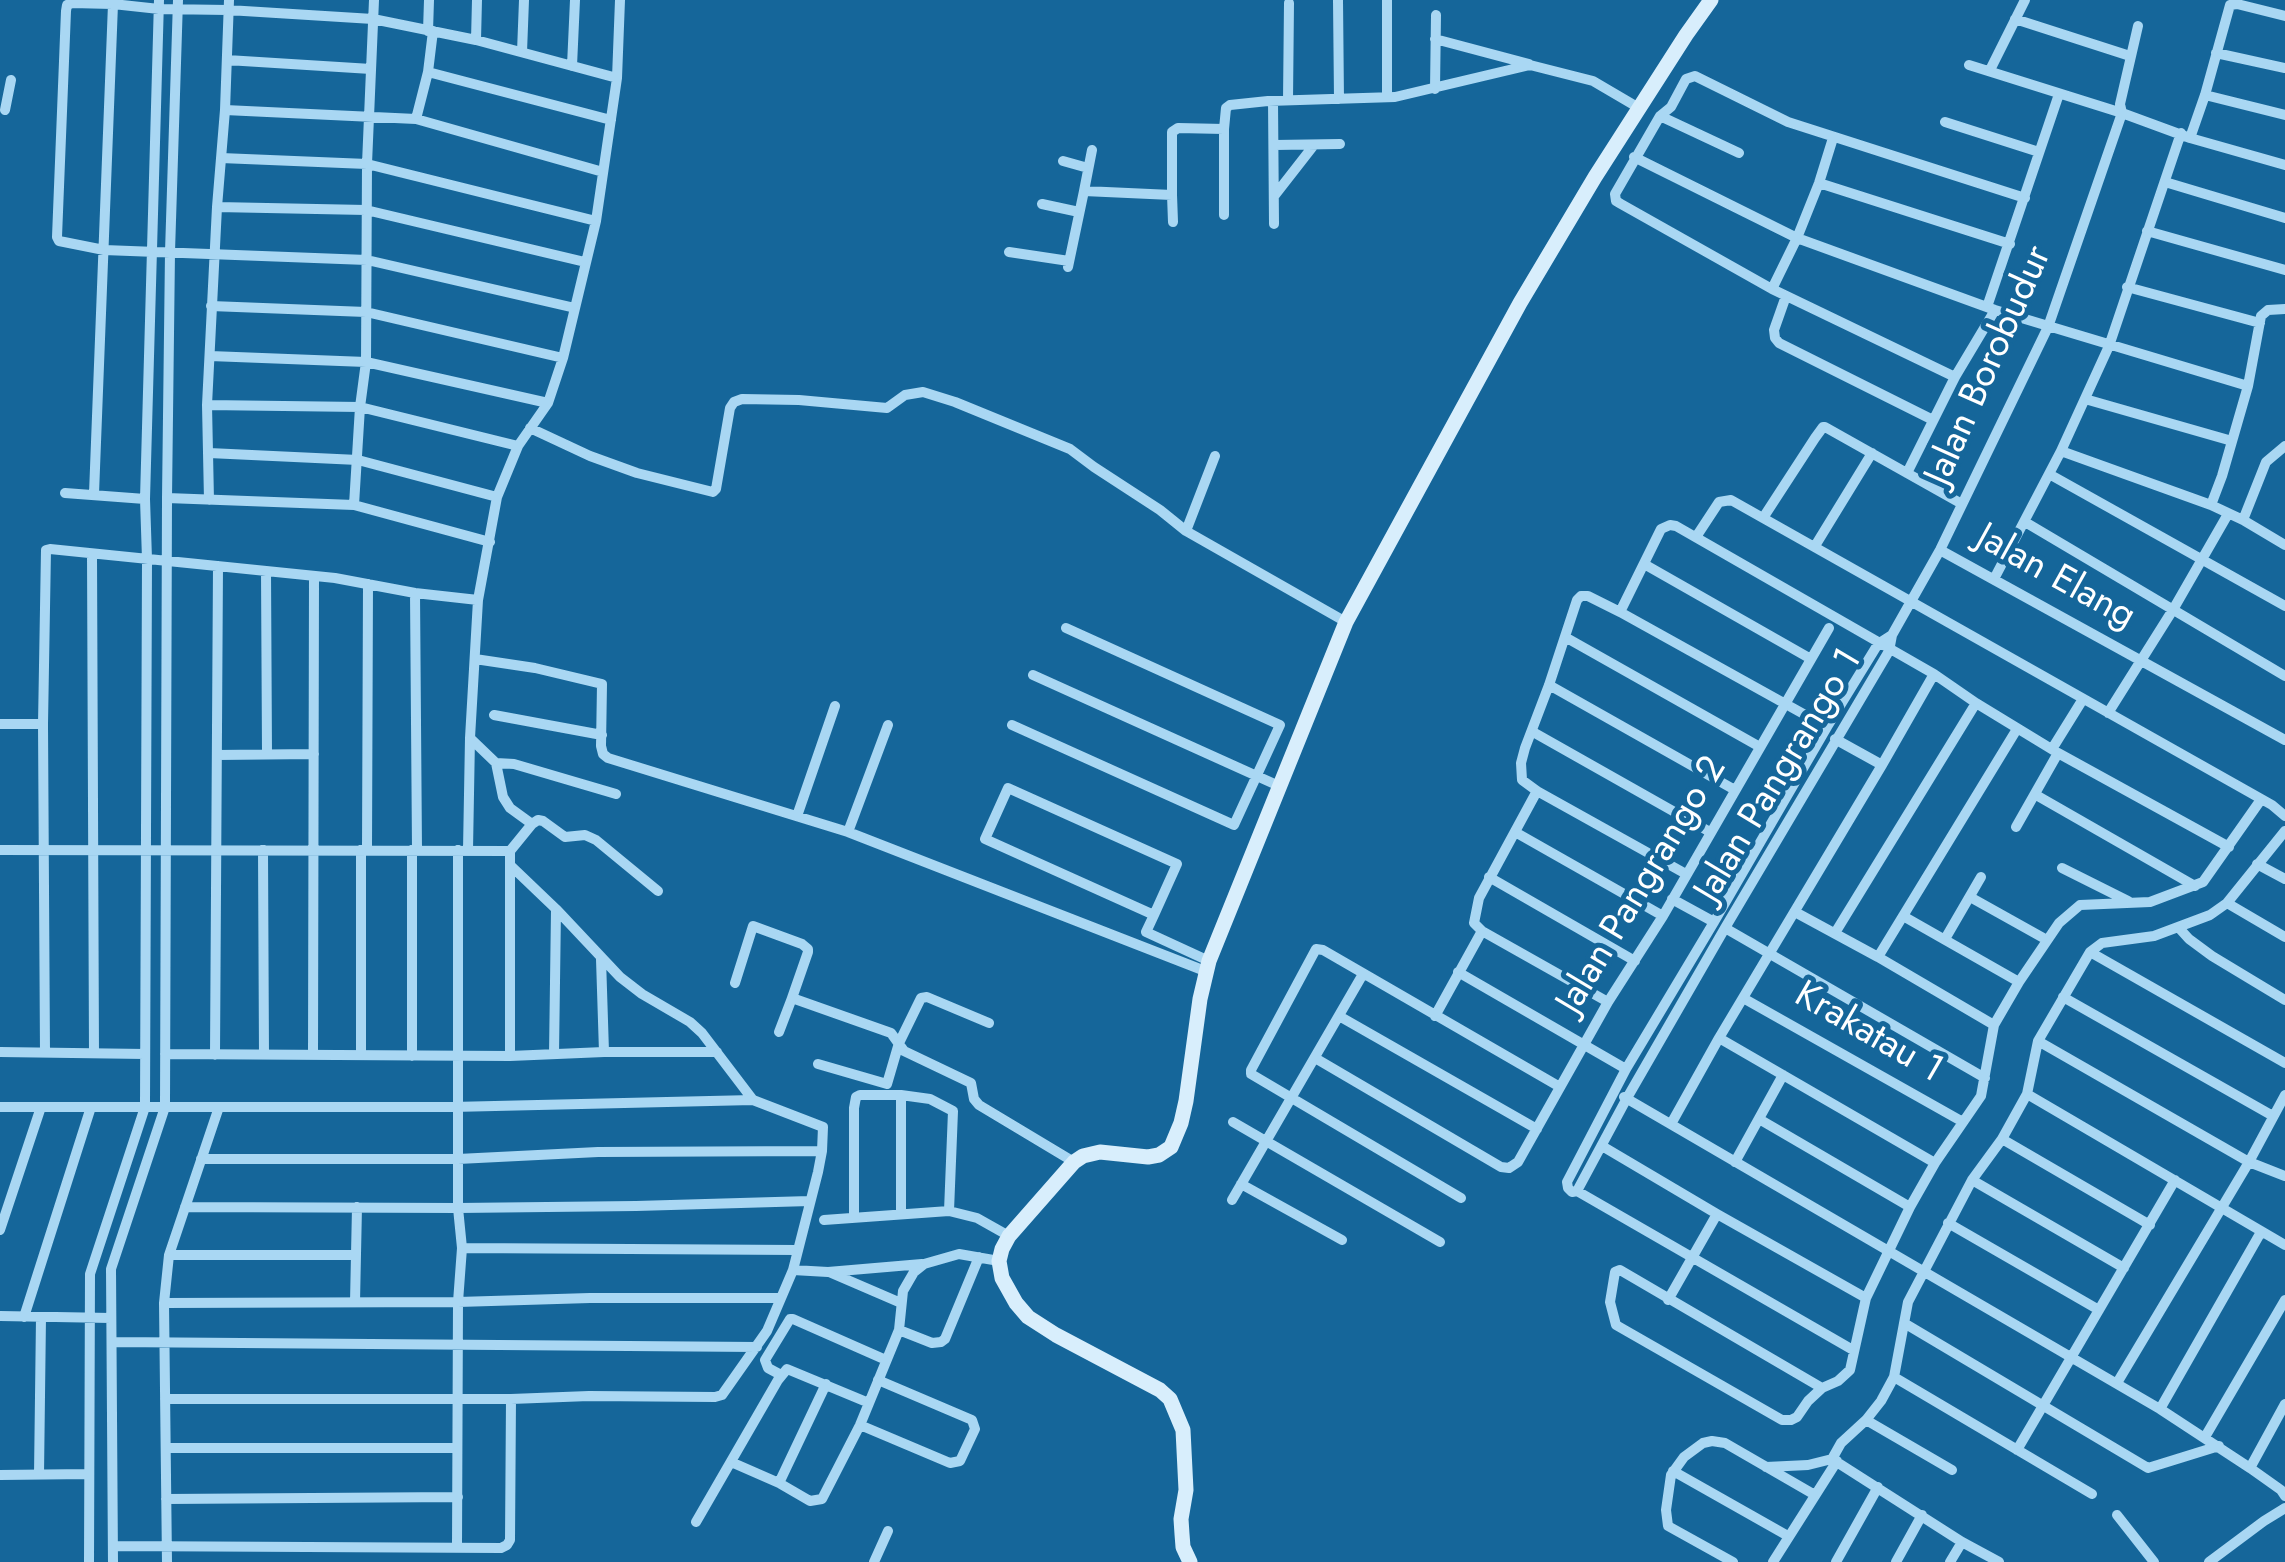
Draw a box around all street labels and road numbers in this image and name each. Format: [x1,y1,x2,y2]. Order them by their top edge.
street label: Jalan Borobudur [1917,239,2063,493]
street label: Jalan Elang [1967,516,2143,640]
street label: Jalan Pangrango 1 [1686,641,1874,911]
street label: Jalan Pangrango 2 [1548,749,1738,1023]
street label: Krakatau 1 [1786,973,1950,1095]

